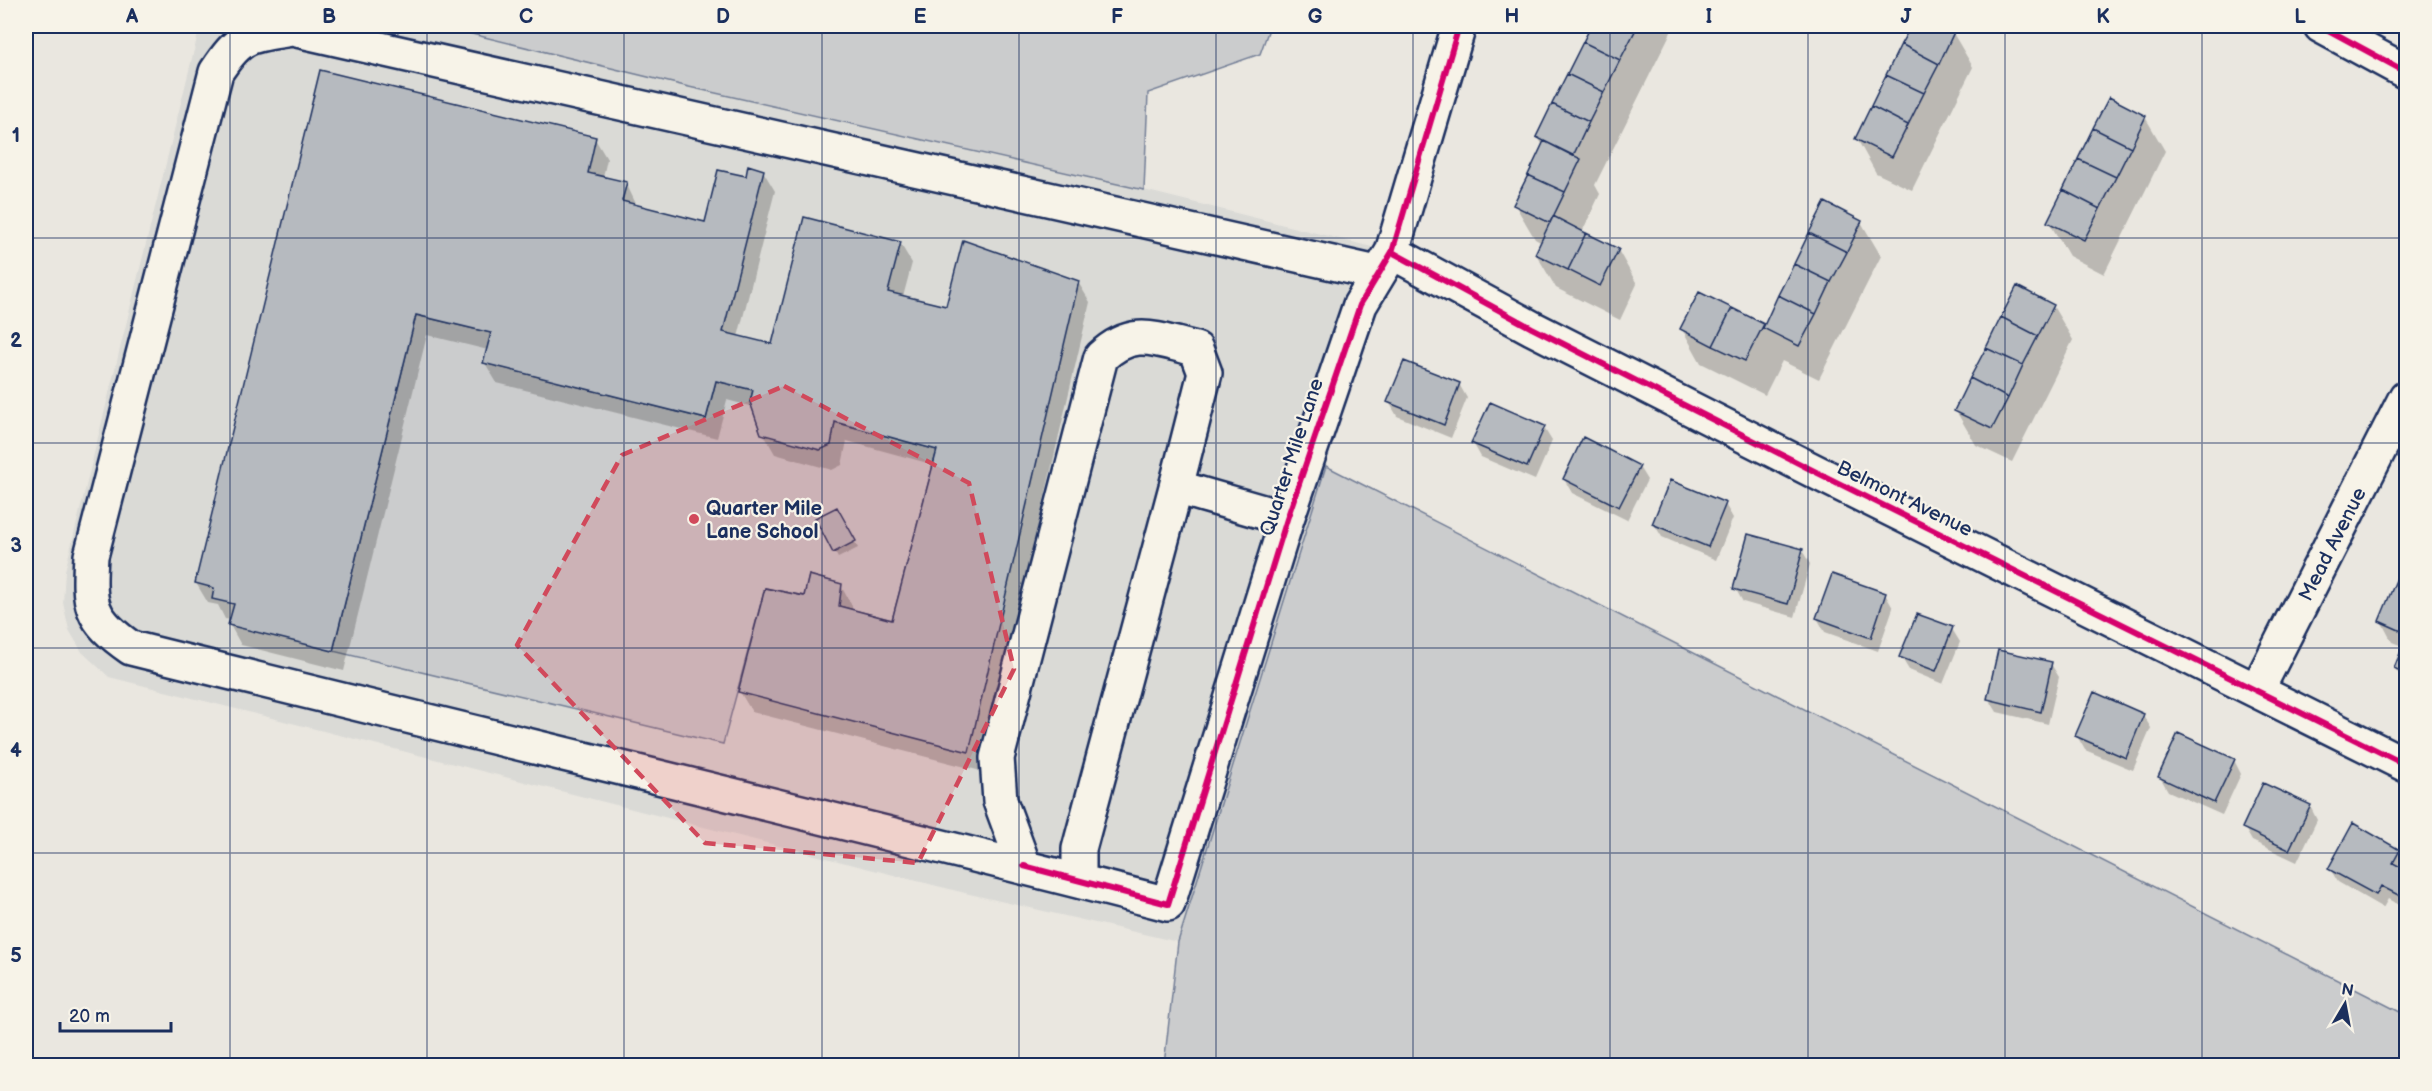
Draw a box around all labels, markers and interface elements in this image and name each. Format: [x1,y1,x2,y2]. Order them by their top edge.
text: A [125,5,139,29]
text: B [322,5,336,29]
text: C [519,5,533,29]
text: D [716,5,730,29]
text: E [914,5,927,29]
text: F [1111,5,1123,29]
text: G [1308,5,1323,29]
text: H [1505,5,1519,29]
text: I [1706,5,1712,29]
text: J [1901,5,1913,29]
text: K [2096,5,2110,29]
text: L [2294,5,2306,29]
text: 1 [12,124,20,148]
text: 2 [10,329,22,353]
street label: Quarter Mile Lane [1255,375,1329,539]
street label: Belmont Avenue [1833,456,1976,542]
street label: Mead Avenue [2294,483,2372,605]
place label: Quarter Mile Lane School [706,497,822,544]
marker: Quarter Mile Lane School [687,512,701,526]
text: 3 [10,534,22,558]
text: 4 [10,739,22,763]
text: 5 [10,944,22,968]
north arrow [2315,974,2375,1034]
text: N [2340,980,2355,1001]
scale bar [60,995,171,1033]
text: 20 m [69,1006,110,1027]

